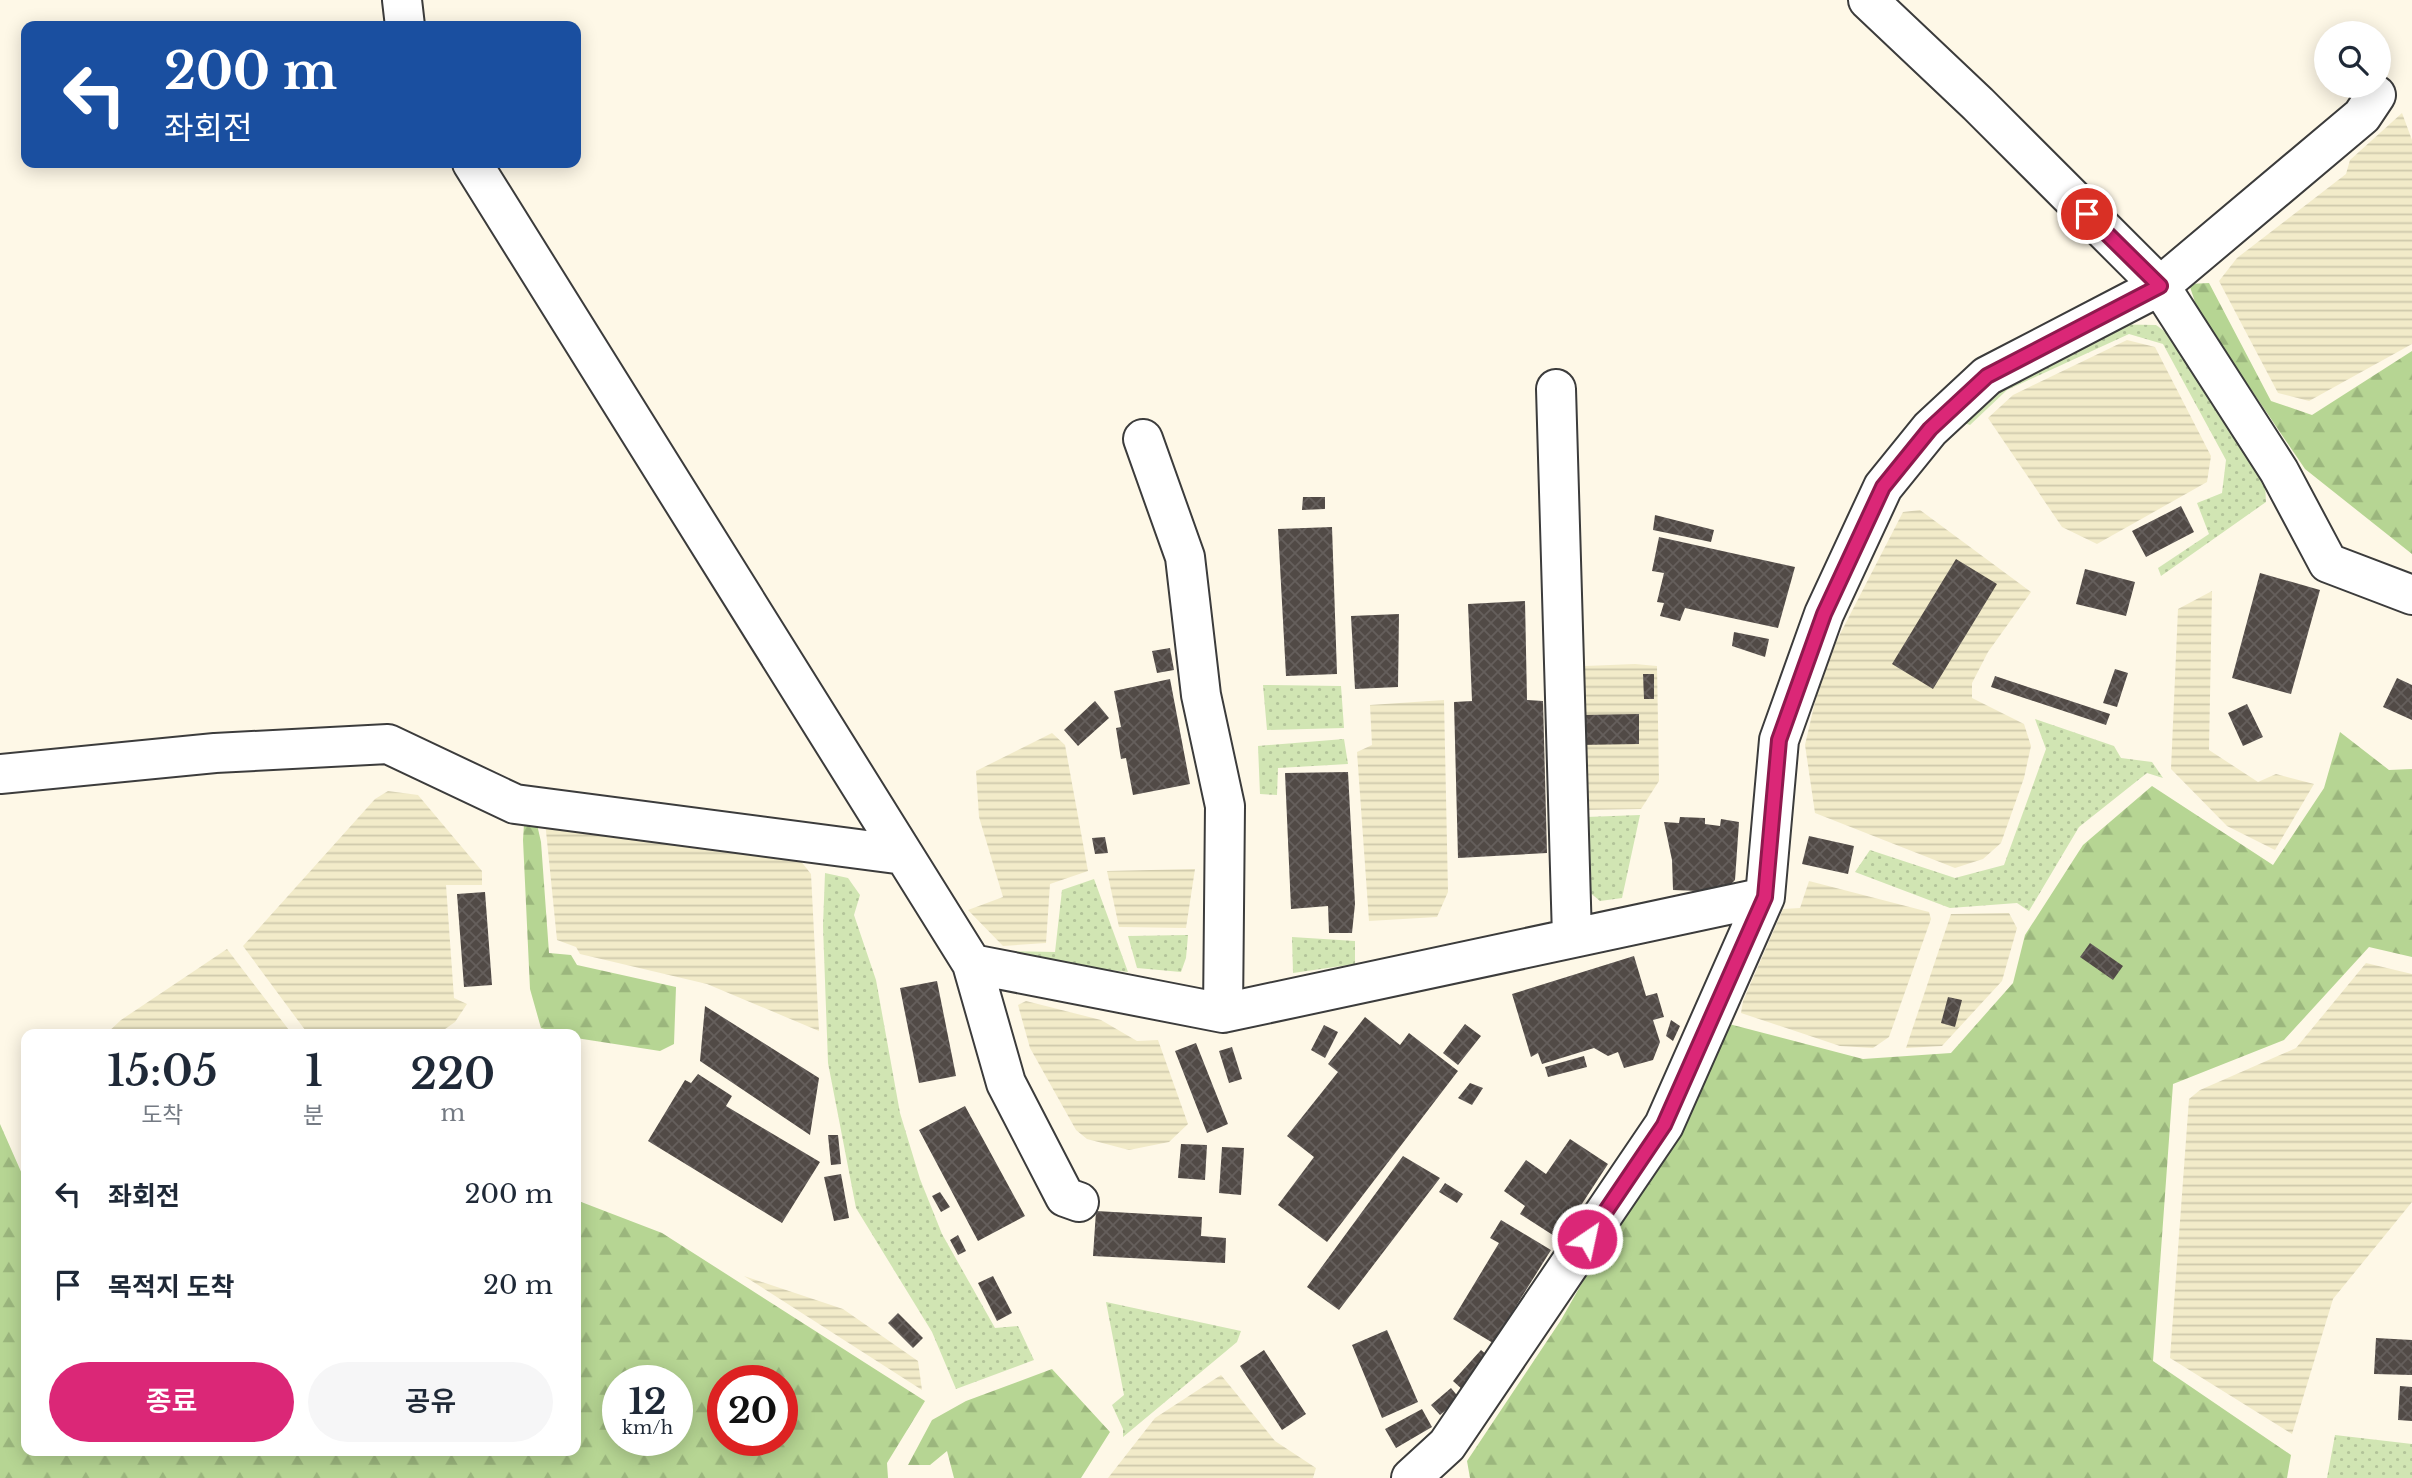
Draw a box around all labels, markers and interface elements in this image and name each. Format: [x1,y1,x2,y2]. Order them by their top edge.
map controls [2314,21,2391,98]
button: search [2314,21,2391,98]
text: 200 m [164,41,337,102]
icon: left [49,49,140,140]
text: 좌회전 [164,108,252,148]
pin [2057,184,2117,244]
icon: arrive [2068,195,2106,233]
text: 15:05 [107,1045,218,1097]
text: 1 [305,1045,323,1097]
text: 220 [410,1048,495,1100]
text: m [440,1099,465,1127]
text: 도착 [141,1101,183,1129]
text: 분 [303,1101,325,1129]
icon: left [49,1175,87,1213]
text: 200 m [464,1178,553,1210]
text: 좌회전 [108,1180,180,1212]
position arrow [1550,1202,1624,1276]
icon: arrive [49,1266,87,1304]
text: 20 m [483,1269,553,1301]
text: 목적지 도착 [108,1271,235,1303]
button: 종료 [49,1362,294,1442]
button: 공유 [308,1362,553,1442]
speed limit sign: 20 [707,1365,798,1456]
text: 12 [628,1380,667,1423]
text: km/h [622,1417,673,1439]

